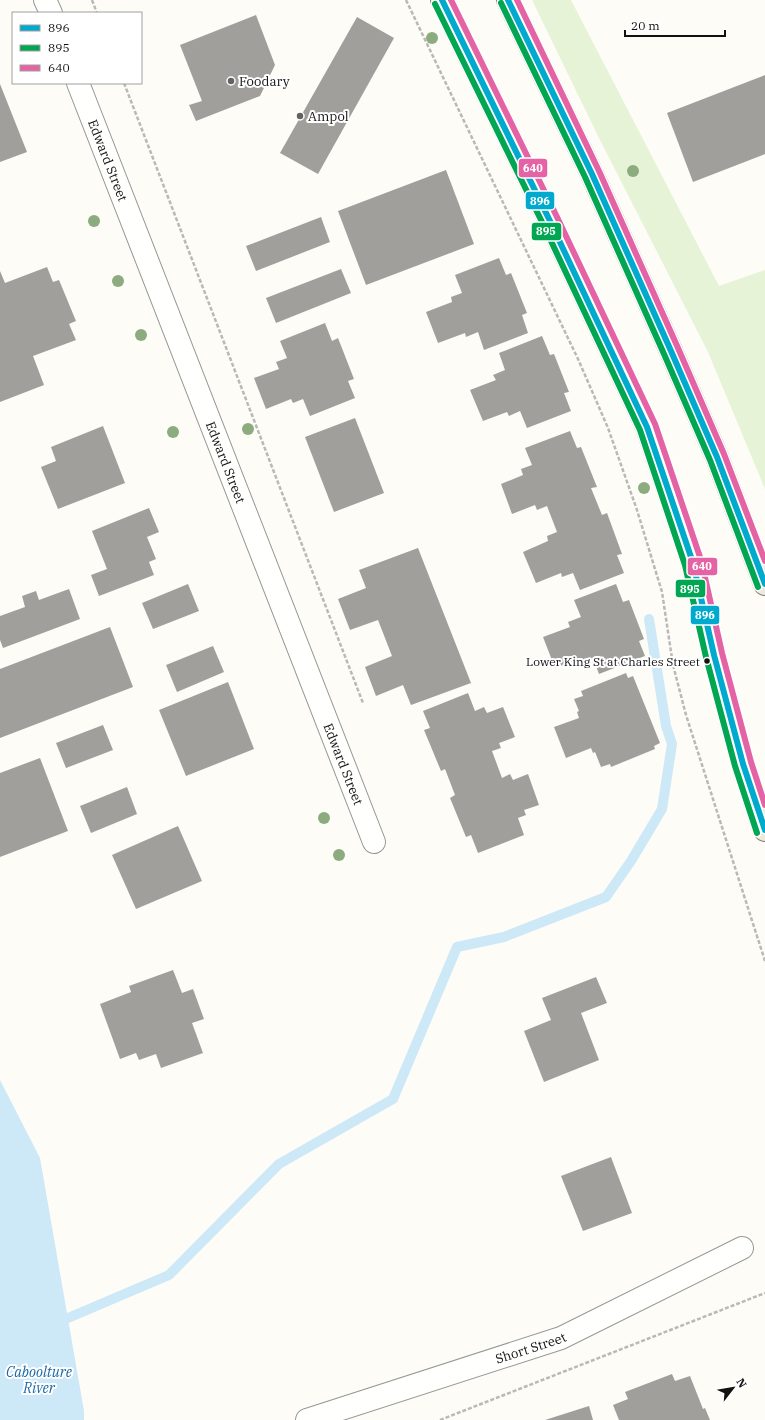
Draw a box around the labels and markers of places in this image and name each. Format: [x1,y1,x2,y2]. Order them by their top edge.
place label: Foodary [239,73,290,90]
marker: Foodary [226,76,236,86]
place label: Ampol [308,108,349,125]
marker: Ampol [295,111,305,121]
place label: Lower King St at Charles Street [526,654,700,669]
marker: Lower King St at Charles Street [702,656,712,666]

